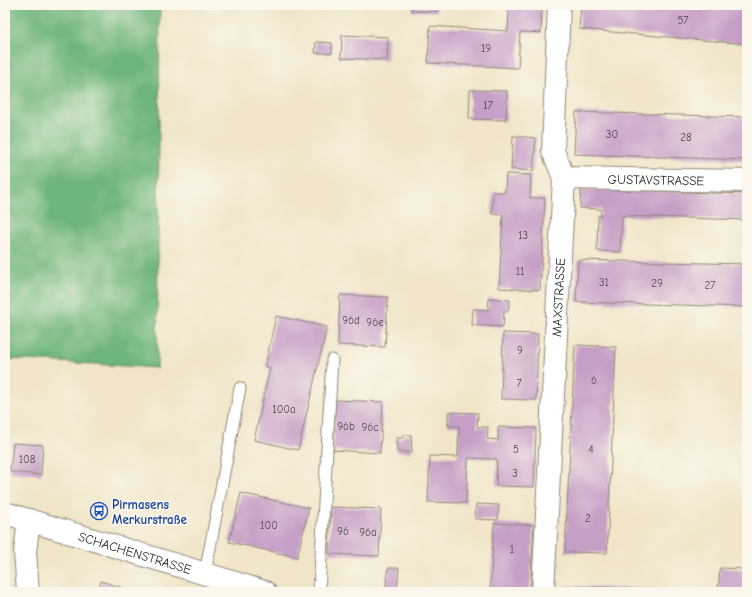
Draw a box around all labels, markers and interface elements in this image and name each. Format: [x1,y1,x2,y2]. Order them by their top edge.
house number: 57 [677,14,689,27]
house number: 19 [481,42,491,55]
house number: 17 [483,99,493,112]
house number: 30 [606,128,618,141]
house number: 28 [680,131,692,144]
street label: GUSTAVSTRASSE [608,171,705,188]
house number: 13 [518,229,528,242]
street label: MAXSTRASSE [548,257,567,337]
house number: 11 [516,265,524,278]
house number: 31 [599,276,609,289]
house number: 29 [651,277,663,290]
house number: 27 [705,279,715,292]
house number: 96d [342,314,360,327]
house number: 96e [366,316,384,329]
house number: 9 [517,344,523,357]
house number: 6 [591,374,597,387]
house number: 7 [516,377,522,390]
house number: 100a [272,403,296,416]
house number: 96b [337,420,355,433]
house number: 96c [361,421,379,434]
house number: 5 [513,443,519,456]
house number: 4 [588,443,594,456]
house number: 108 [19,453,36,466]
house number: 3 [512,467,518,480]
place label: Pirmasens Merkurstraße [112,497,187,527]
bus stop icon: Pirmasens Merkurstraße [89,501,109,521]
house number: 2 [585,512,591,525]
house number: 100 [260,519,278,532]
house number: 96 [337,525,349,538]
house number: 96a [359,526,377,539]
street label: SCHACHENSTRASSE [77,528,194,577]
house number: 1 [510,543,514,556]

